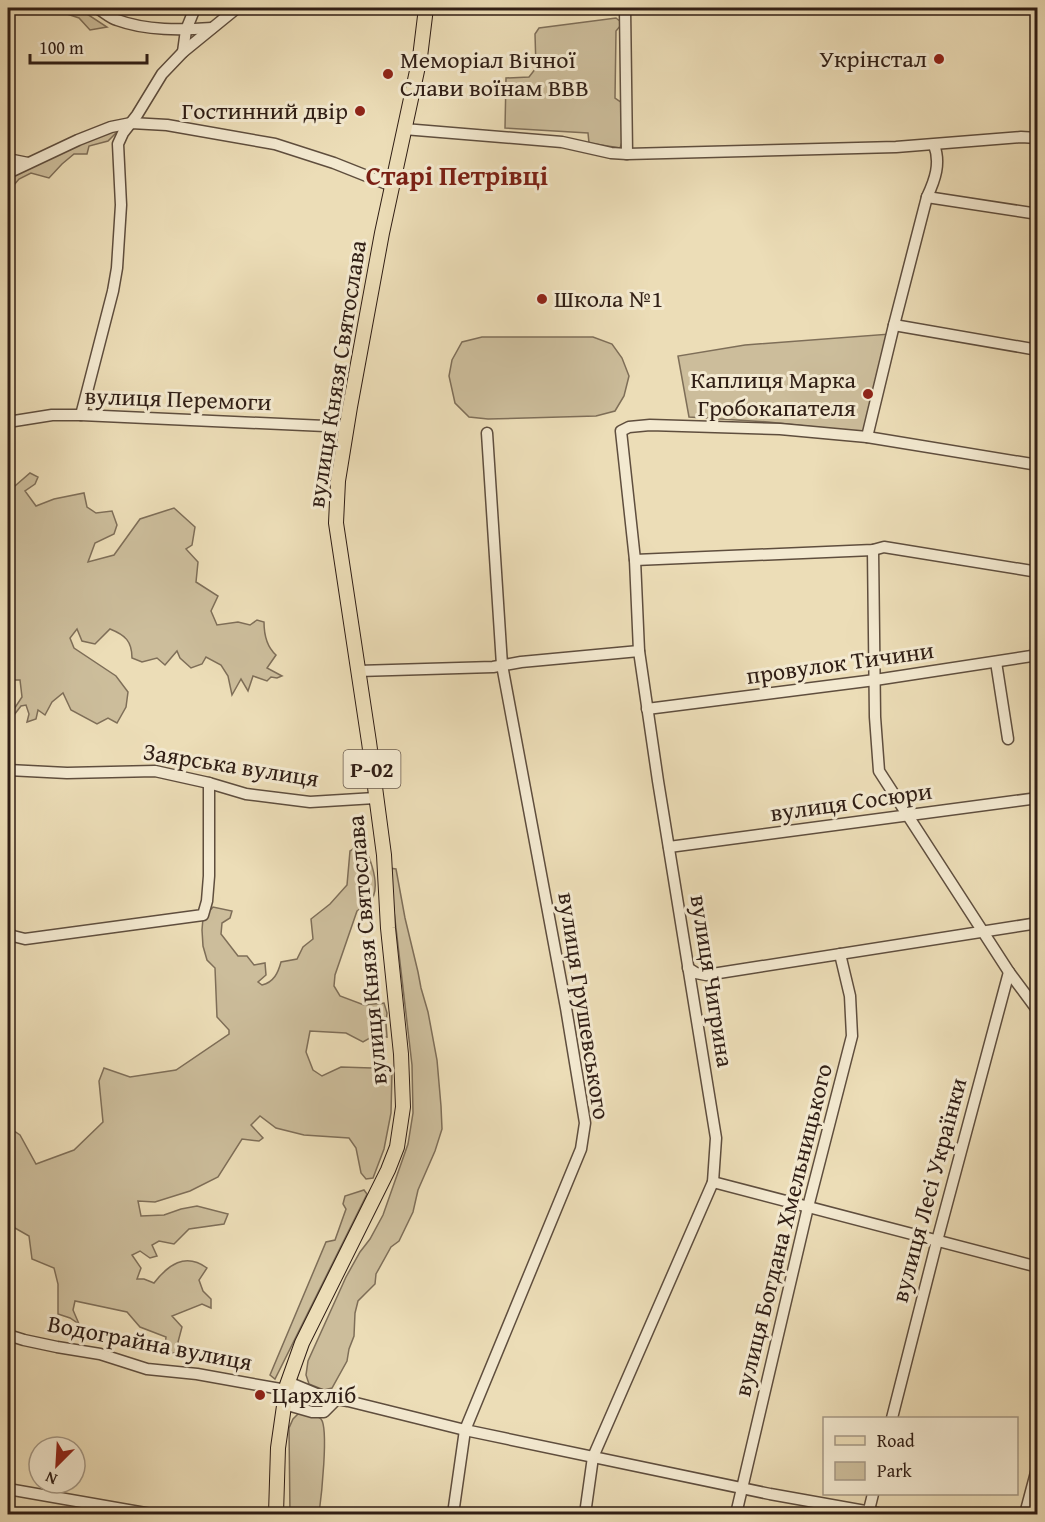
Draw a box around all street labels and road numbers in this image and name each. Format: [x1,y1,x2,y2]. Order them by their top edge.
street label: вулиця Князя Святослава [298,237,375,510]
street label: вулиця Перемоги [84,378,272,419]
street label: провулок Тичини [744,632,936,693]
street label: Заярська вулиця [141,733,321,796]
road number: Р-02 [344,750,400,788]
street label: вулиця Сосюри [768,773,934,830]
street label: вулиця Князя Святослава [337,813,396,1086]
street label: вулиця Грушевського [549,890,620,1122]
street label: вулиця Чигрина [682,892,743,1070]
street label: вулиця Богдана Хмельницького [724,1060,841,1400]
street label: вулиця Лесі Українки [882,1074,975,1306]
street label: Водограйна вулиця [45,1306,255,1380]

